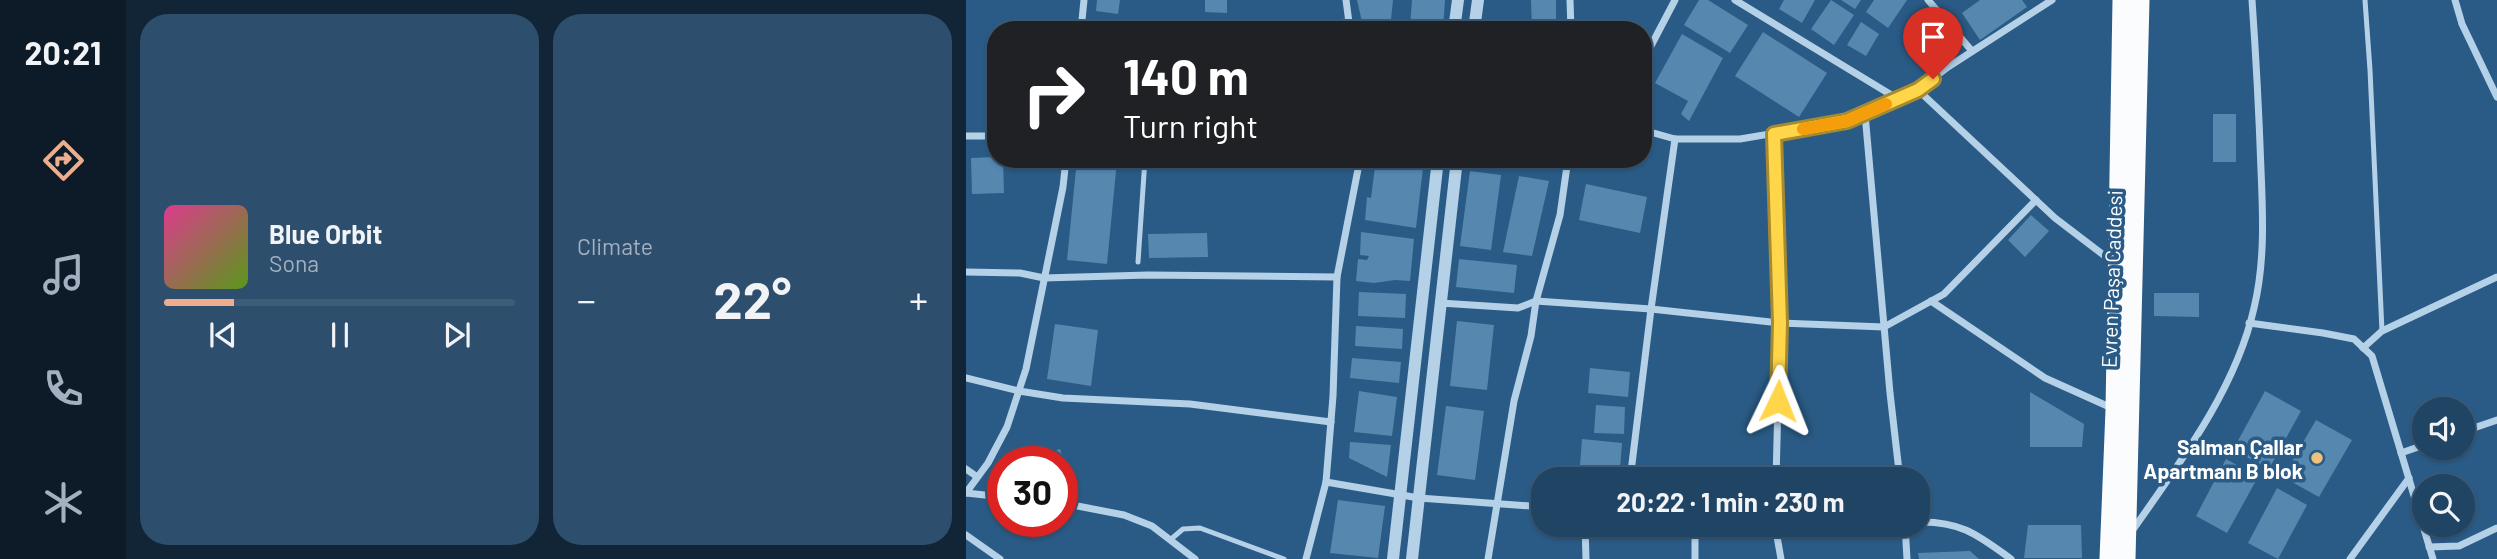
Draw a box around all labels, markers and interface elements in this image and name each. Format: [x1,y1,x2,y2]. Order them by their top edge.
pin [1903,7,1963,79]
icon: arrive [1914,18,1952,56]
text: 20:21 [25,33,101,71]
text: 140 m [1123,46,1249,105]
icon: right [1008,49,1099,140]
text: Turn right [1123,106,1258,144]
icon: directions [39,136,88,185]
street label: Evren Paşa Caddesi [2095,190,2127,368]
text: Blue Orbit [269,218,382,249]
text: Climate [577,232,653,260]
text: Sona [269,249,319,277]
icon: music [39,250,88,299]
text: 22° [714,267,791,329]
text: − [577,276,596,322]
text: + [909,276,928,322]
icon: previous [204,316,242,354]
icon: pause [321,316,359,354]
icon: next [438,316,476,354]
icon: phone [39,364,88,413]
position arrow [1741,364,1815,438]
map controls [2412,397,2475,537]
button: sound [2412,397,2475,460]
place label: Salman Çallar Apartmanı B blok [2143,434,2303,483]
speed limit sign: 30 [987,446,1078,537]
marker: Salman Çallar Apartmanı B blok [2309,450,2325,466]
button: search [2412,474,2475,537]
icon: climate [39,478,88,527]
text: 20:22 · 1 min · 230 m [1617,486,1844,517]

